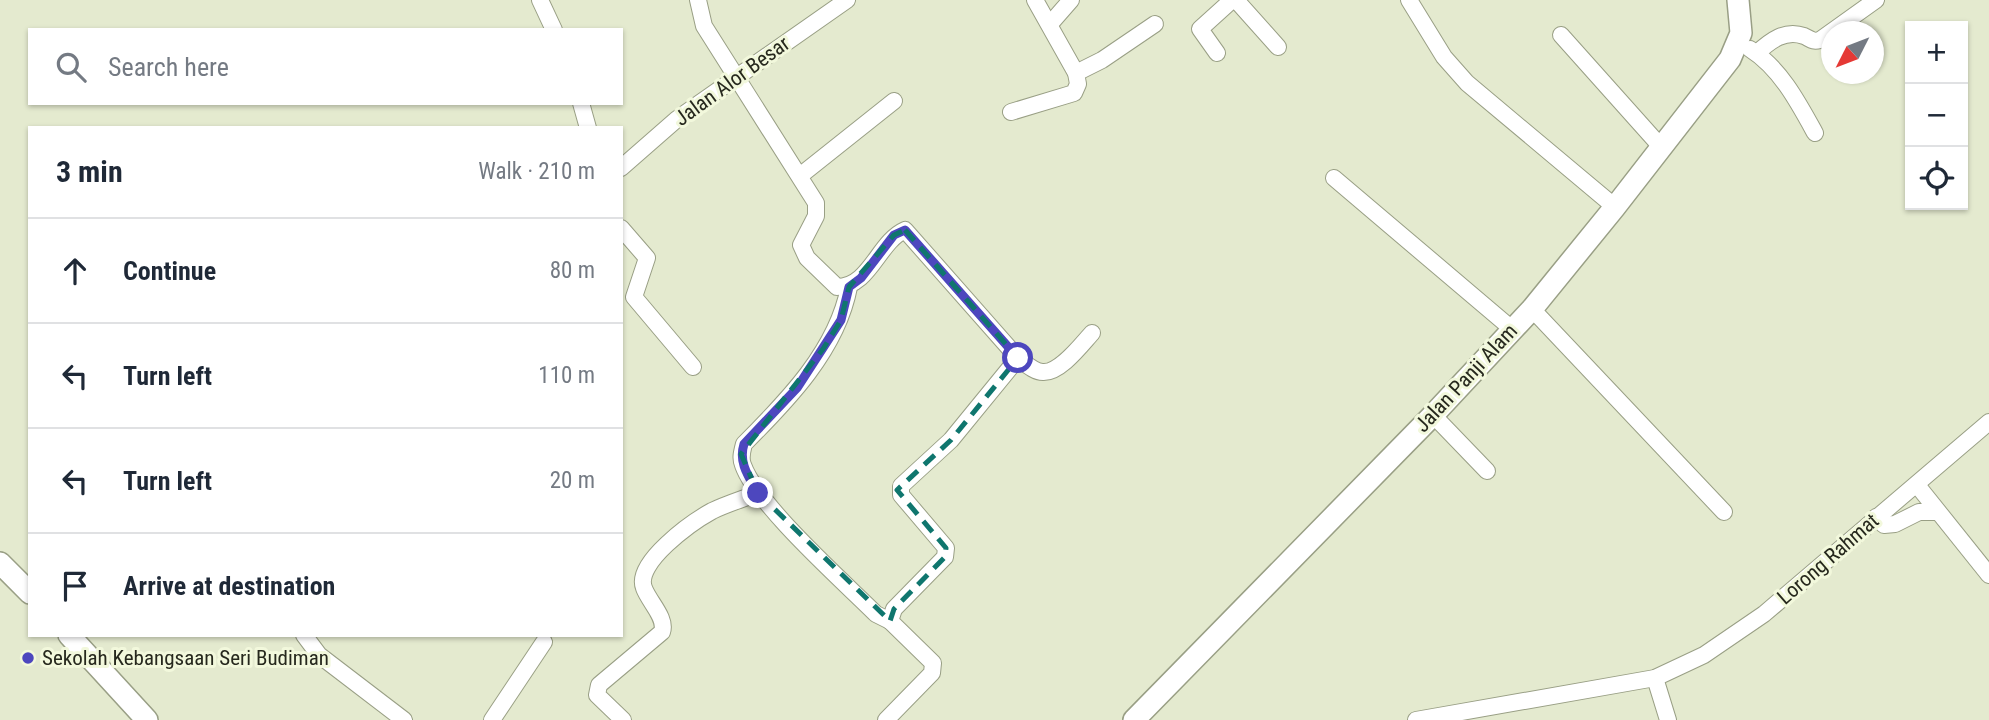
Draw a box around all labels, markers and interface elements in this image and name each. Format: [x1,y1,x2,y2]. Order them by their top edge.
north arrow [1821,21,1884,84]
map controls [1905,21,1968,210]
button: + [1905,21,1968,84]
search box [28,28,623,105]
street label: Jalan Alor Besar [670,31,794,131]
icon: search [52,48,90,86]
text: Search here [108,52,229,82]
button: − [1905,84,1968,147]
button: locate [1905,147,1968,210]
text: 3 min [56,154,123,189]
text: Walk · 210 m [478,158,595,185]
icon: ahead [56,252,94,290]
text: Continue [123,256,216,286]
text: 80 m [550,257,595,284]
street label: Jalan Panji Alam [1410,319,1522,437]
route start [1002,342,1033,373]
icon: left [56,357,94,395]
text: Turn left [123,361,212,391]
text: 110 m [538,362,595,389]
icon: left [56,462,94,500]
text: Turn left [123,466,212,496]
text: 20 m [550,467,595,494]
route end [742,477,773,508]
street label: Lorong Rahmat [1773,509,1883,609]
icon: arrive [56,567,94,605]
text: Arrive at destination [123,571,335,601]
place label: Sekolah Kebangsaan Seri Budiman [42,646,329,670]
marker: Sekolah Kebangsaan Seri Budiman [20,650,36,666]

